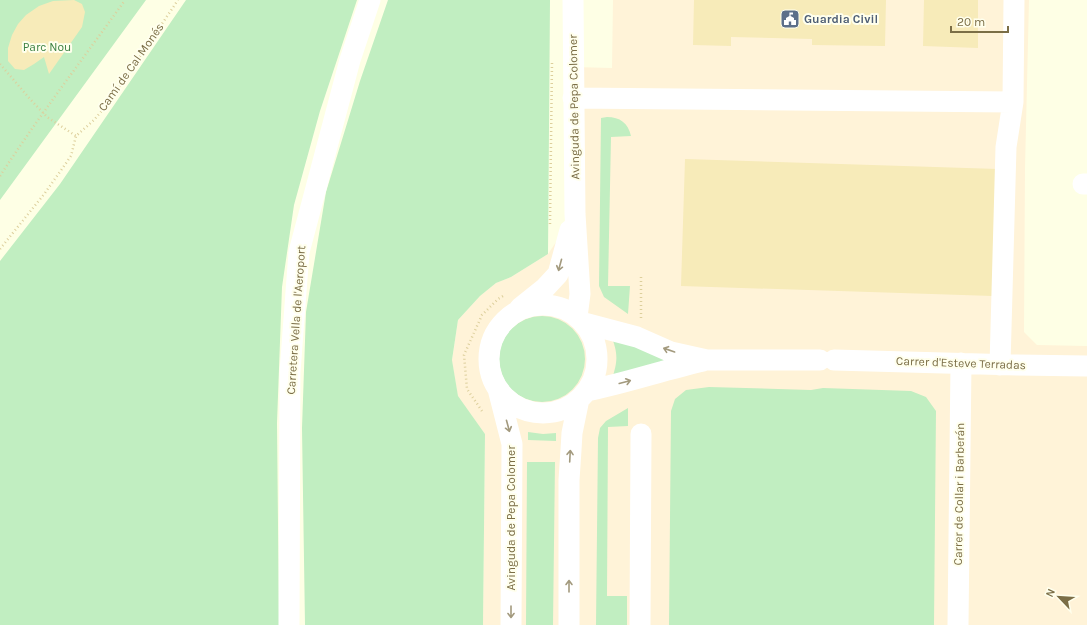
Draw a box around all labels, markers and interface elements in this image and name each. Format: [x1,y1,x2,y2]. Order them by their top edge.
public building icon: Guardia Civil [779,8,801,30]
scale bar [951,8,1008,34]
place label: Guardia Civil [804,12,878,26]
text: 20 m [957,15,985,29]
street label: Camí de Cal Monés [95,20,167,114]
street label: Avinguda de Pepa Colomer [566,34,582,180]
park label: Parc Nou [23,40,71,54]
street label: Carretera Vella de l'Aeroport [284,244,308,395]
one-way arrow [556,259,564,272]
one-way arrow [663,346,675,354]
street label: Carrer d'Esteve Terradas [896,354,1026,372]
one-way arrow [619,378,632,385]
one-way arrow [504,419,512,432]
street label: Carrer de Collar i Barberán [951,422,967,566]
street label: Avinguda de Pepa Colomer [504,445,518,591]
one-way arrow [567,450,574,463]
north arrow [1039,577,1079,617]
one-way arrow [565,580,573,593]
text: N [1043,587,1058,599]
one-way arrow [507,605,515,618]

